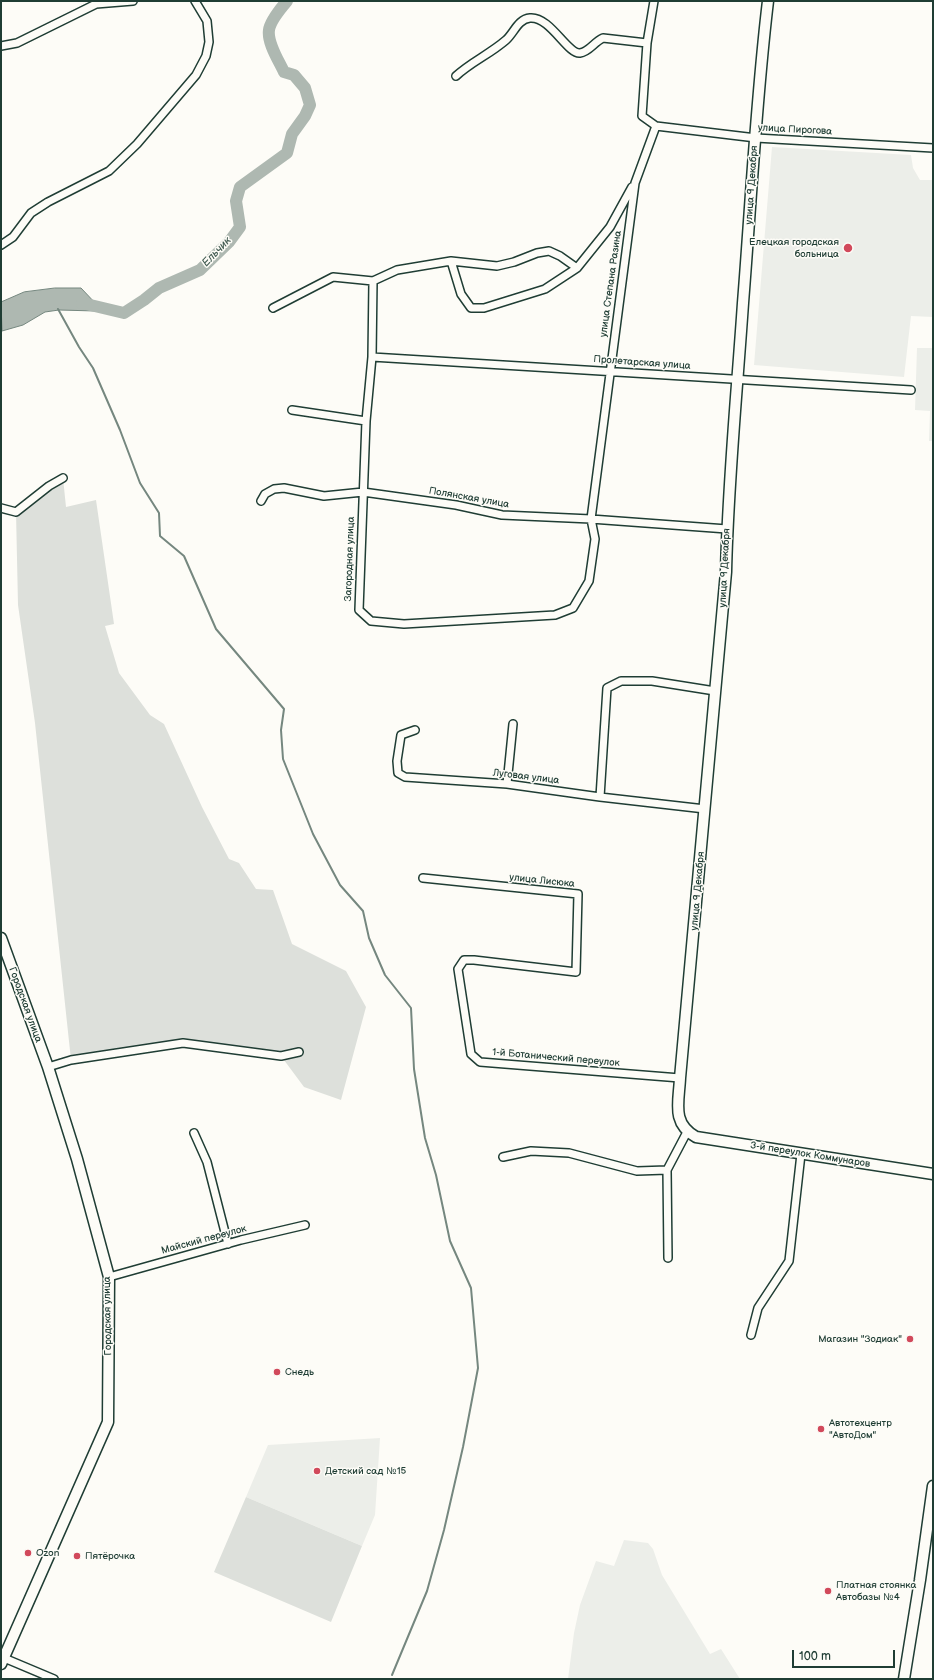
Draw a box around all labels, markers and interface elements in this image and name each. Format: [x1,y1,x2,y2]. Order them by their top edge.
street label: улица Пирогова [758,122,832,138]
street label: улица 9 Декабря [743,145,761,225]
street label: улица Степана Разина [598,230,624,338]
water label: Ельчик [200,234,234,270]
place label: Елецкая городская больница [749,236,839,260]
marker: Елецкая городская больница [842,242,854,254]
street label: Пролетарская улица [593,354,691,372]
street label: Полянская улица [428,485,510,511]
street label: Загородная улица [343,516,357,602]
street label: улица 9 Декабря [717,528,733,608]
street label: Луговая улица [492,767,560,787]
street label: улица 9 Декабря [689,851,707,931]
street label: улица Лисюка [509,872,575,890]
street label: Городская улица [6,966,44,1044]
street label: 1-й Ботанический переулок [492,1046,620,1070]
street label: 3-й переулок Коммунаров [749,1140,871,1170]
street label: Майский переулок [160,1223,248,1257]
street label: Городская улица [101,1276,115,1356]
place label: Магазин "Зодиак" [818,1333,902,1345]
marker: Магазин "Зодиак" [905,1334,915,1344]
place label: Снедь [285,1366,314,1378]
marker: Снедь [272,1367,282,1377]
place label: Автотехцентр "АвтоДом" [829,1417,892,1440]
marker: Автотехцентр "АвтоДом" [816,1424,826,1434]
place label: Детский сад №15 [325,1465,406,1477]
marker: Детский сад №15 [312,1466,322,1476]
place label: Ozon [36,1547,59,1559]
marker: Ozon [23,1548,33,1558]
place label: Пятёрочка [85,1550,135,1562]
marker: Пятёрочка [72,1551,82,1561]
place label: Платная стоянка Автобазы №4 [836,1579,916,1602]
marker: Платная стоянка Автобазы №4 [823,1586,833,1596]
scale bar [794,1642,897,1668]
text: 100 m [799,1649,831,1664]

